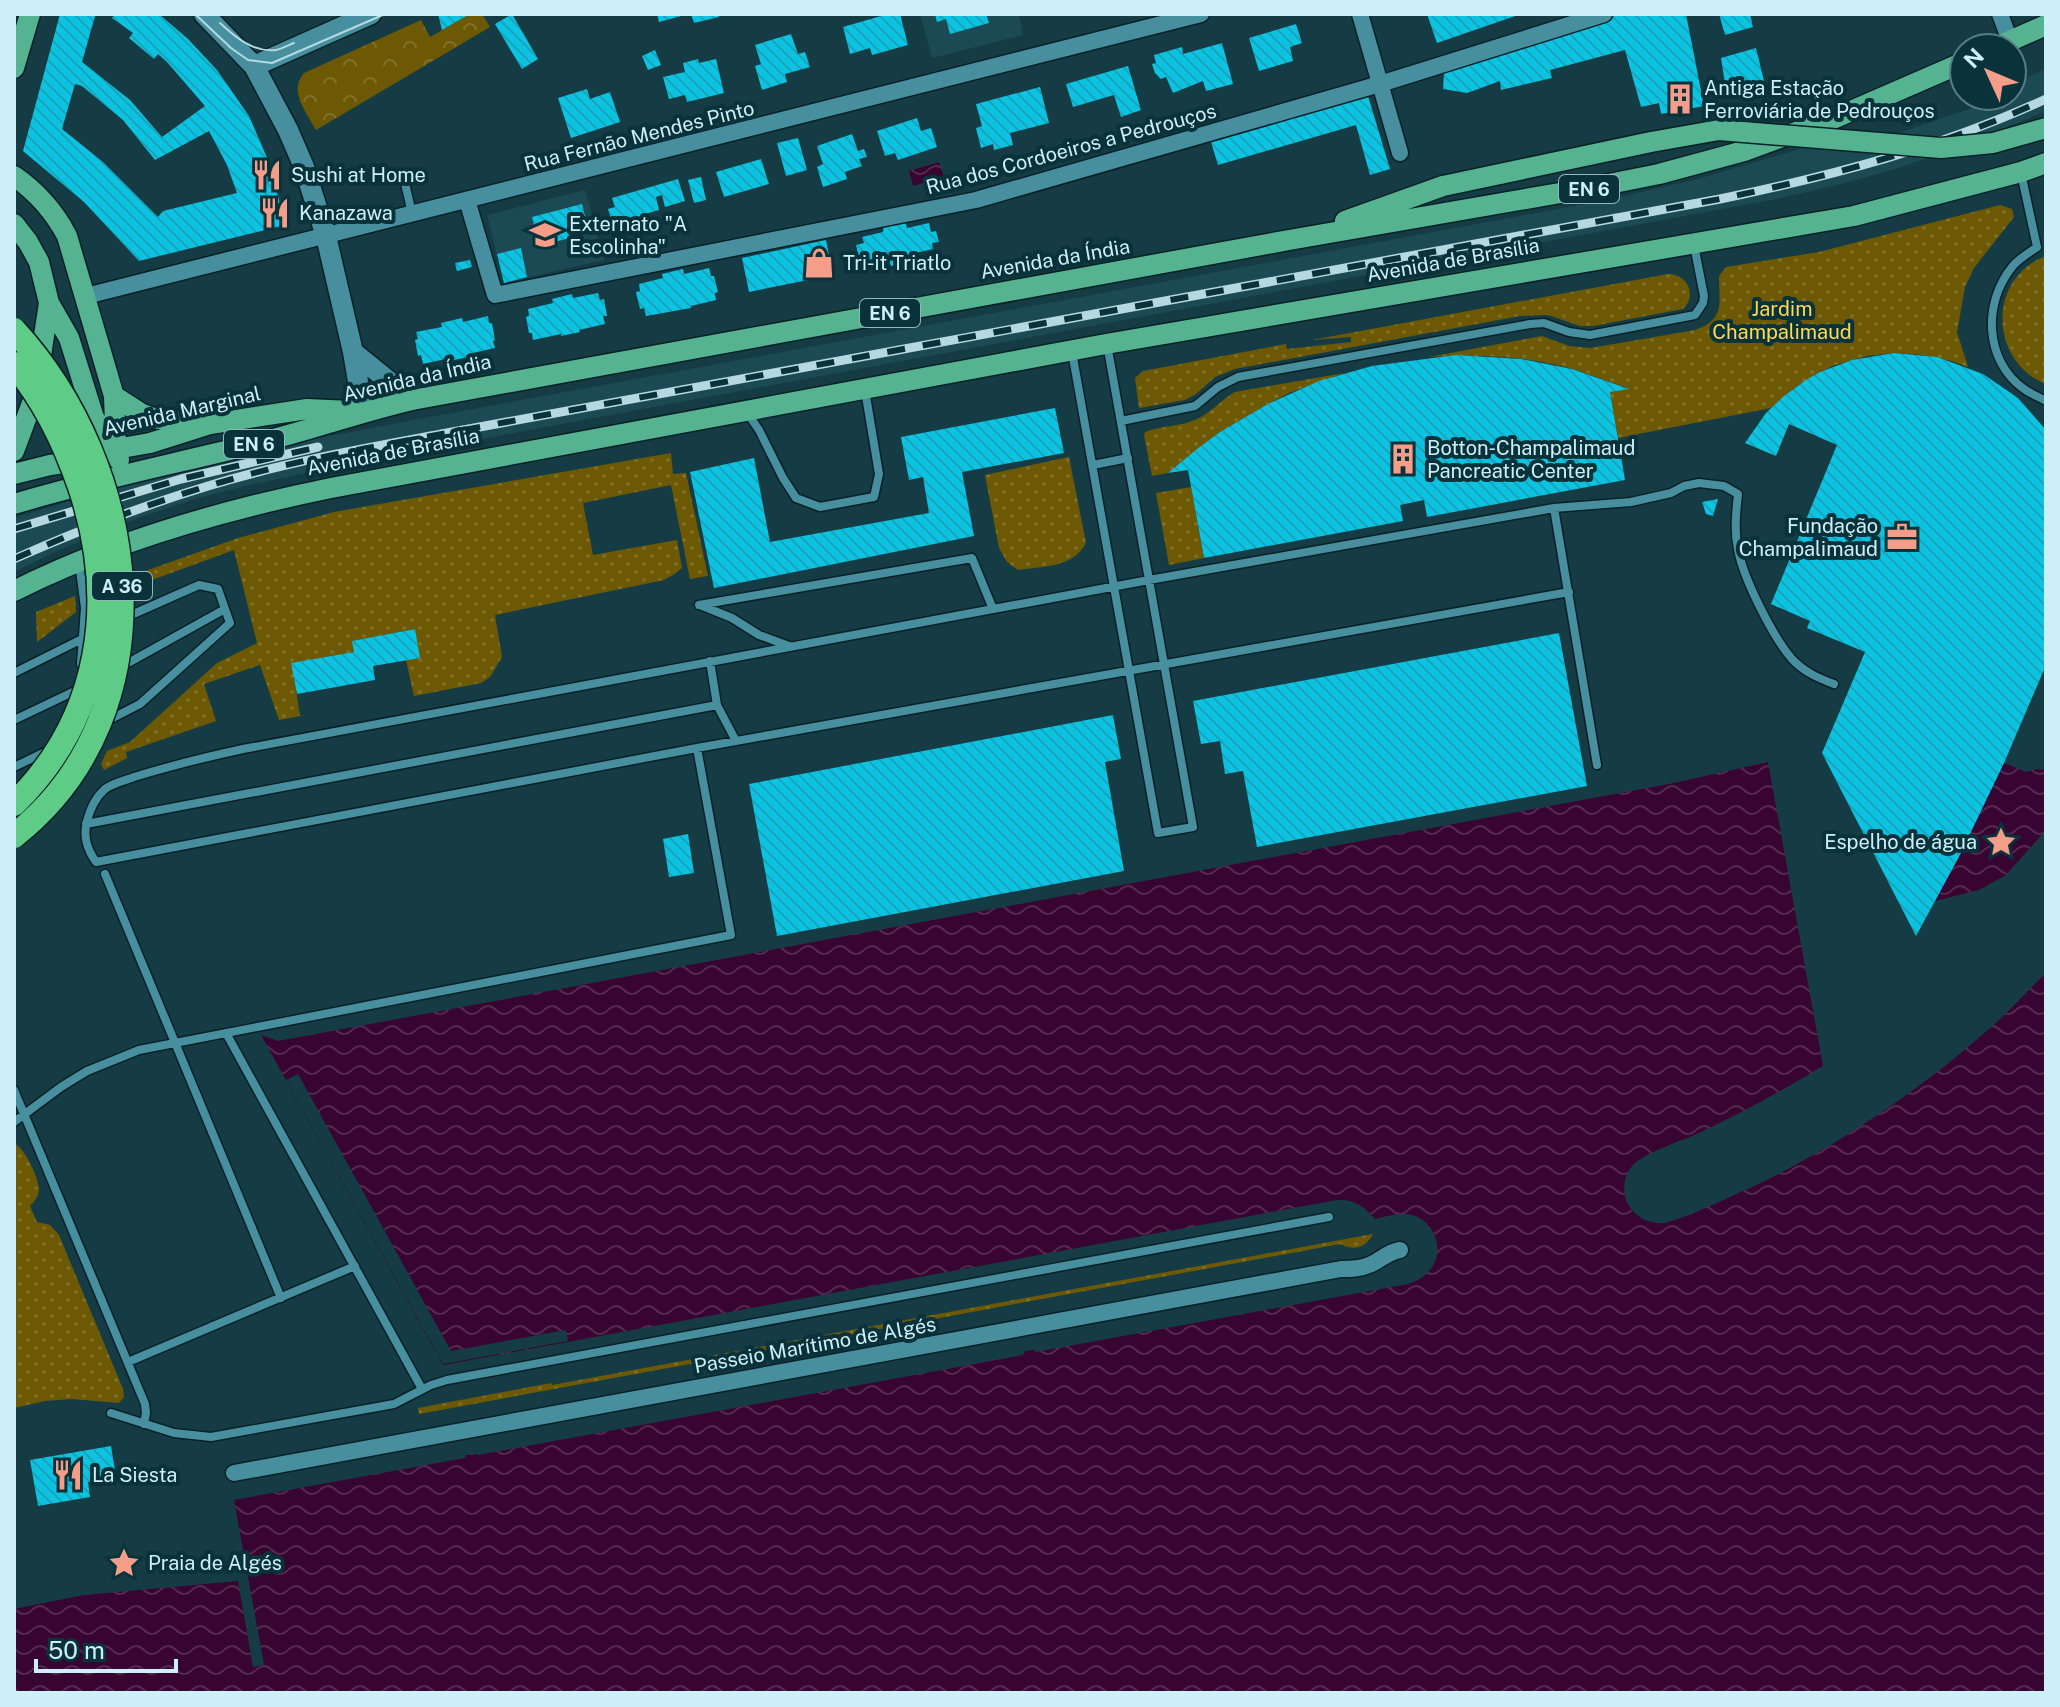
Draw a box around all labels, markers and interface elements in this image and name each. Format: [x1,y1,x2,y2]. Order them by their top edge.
north arrow [1948,32,2028,112]
text: N [1958,43,1989,73]
place label: Antiga Estação Ferroviária de Pedrouços [1704,76,1935,123]
building icon: Antiga Estação Ferroviária de Pedrouços [1663,82,1697,116]
street label: Rua Fernão Mendes Pinto [521,96,757,176]
street label: Rua dos Cordoeiros a Pedrouços [923,99,1219,199]
restaurant icon: Sushi at Home [250,158,284,192]
place label: Sushi at Home [291,163,426,187]
road number: EN 6 [1559,175,1619,203]
restaurant icon: Kanazawa [258,196,292,230]
place label: Kanazawa [299,201,393,225]
place label: Externato "A Escolinha" [569,212,687,259]
school or university icon: Externato "A Escolinha" [528,218,562,252]
street label: Avenida da Índia [978,233,1132,284]
street label: Avenida de Brasília [1365,233,1541,287]
shop icon: Tri-it Triatlo [802,246,836,280]
place label: Tri-it Triatlo [843,251,951,275]
park label: Jardim Champalimaud [1712,297,1852,344]
road number: EN 6 [860,299,920,327]
street label: Avenida da Índia [340,348,493,407]
street label: Avenida Marginal [101,381,263,441]
street label: Avenida de Brasília [305,424,481,480]
road number: EN 6 [224,430,284,458]
place label: Botton-Champalimaud Pancreatic Center [1427,436,1635,483]
building icon: Botton-Champalimaud Pancreatic Center [1386,442,1420,476]
place label: Fundação Champalimaud [1739,514,1878,561]
office icon: Fundação Champalimaud [1885,520,1919,554]
road number: A 36 [92,572,152,600]
place icon: Espelho de água [1984,825,2018,859]
place label: Espelho de água [1824,830,1977,854]
street label: Passeio Marítimo de Algés [692,1312,938,1378]
restaurant icon: La Siesta [51,1458,85,1492]
place label: La Siesta [92,1463,177,1487]
place icon: Praia de Algés [107,1546,141,1580]
place label: Praia de Algés [148,1551,282,1575]
scale bar [36,1623,176,1673]
text: 50 m [48,1636,105,1664]

